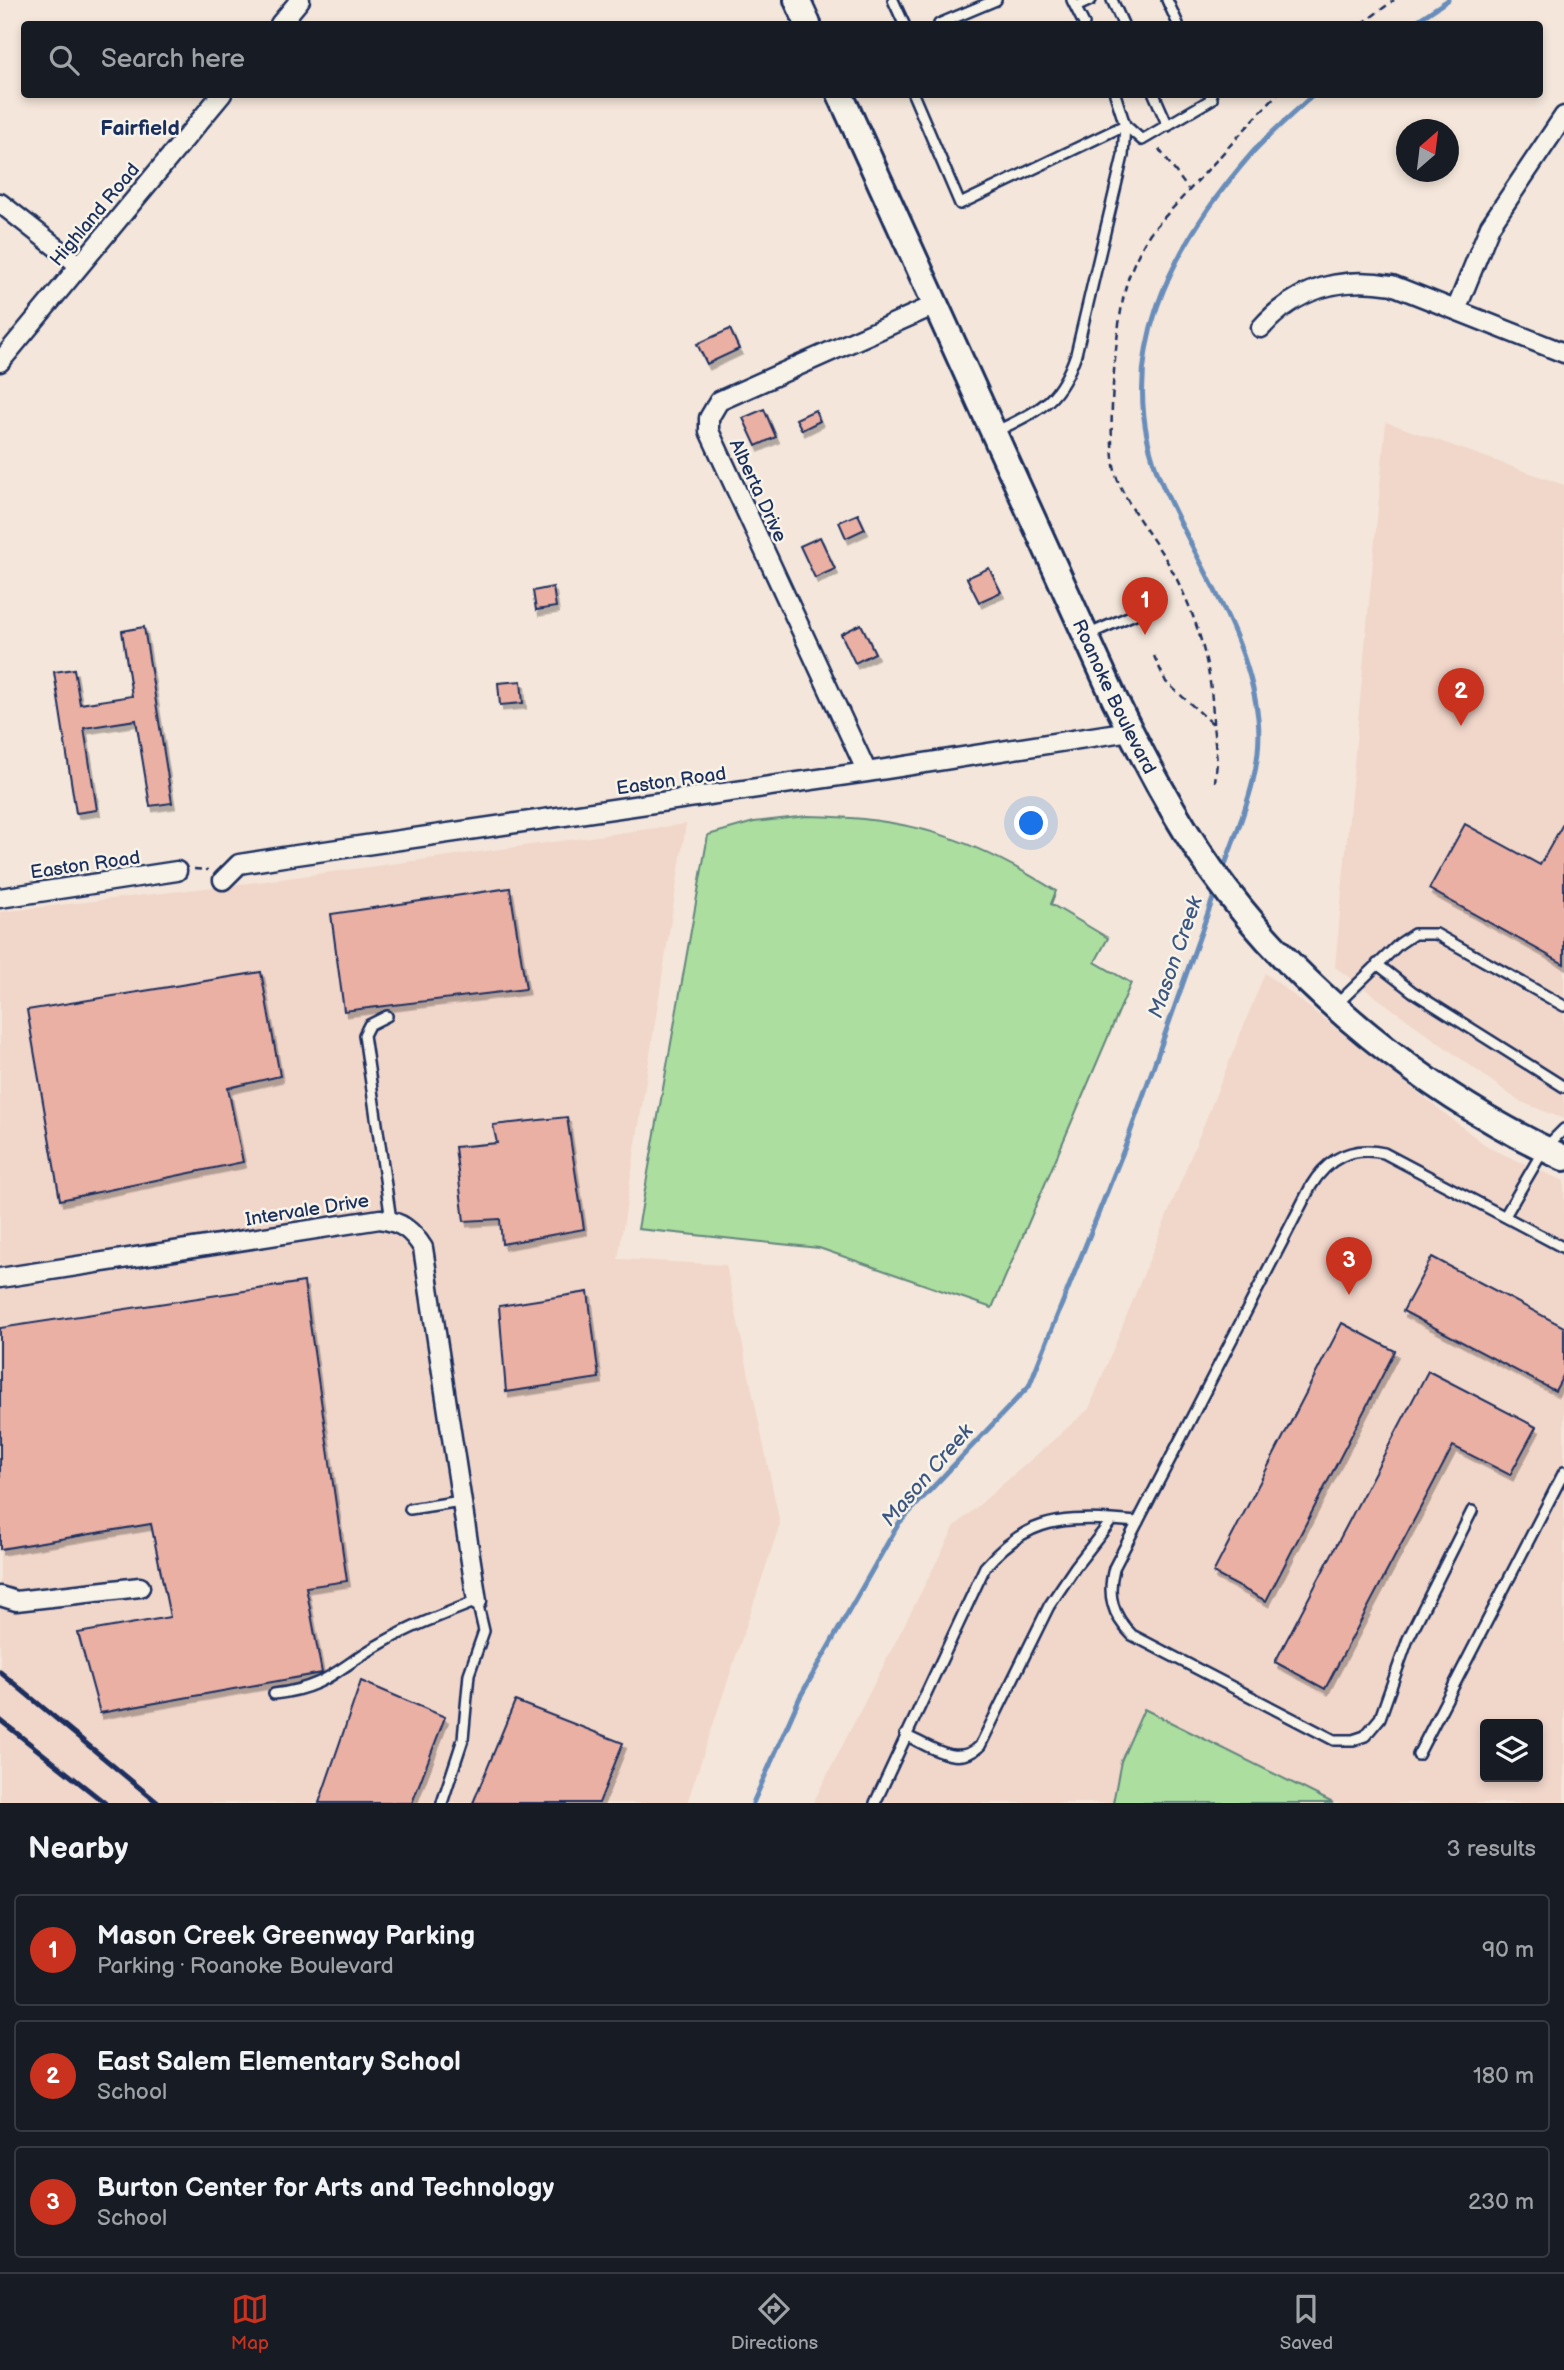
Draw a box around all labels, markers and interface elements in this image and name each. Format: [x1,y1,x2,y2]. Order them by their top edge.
search box [21,21,1543,98]
icon: search [45,41,83,79]
text: Search here [101,44,245,75]
district label: Fairfield [100,116,180,141]
north arrow [1396,119,1459,182]
street label: Highland Road [45,159,145,271]
street label: Alberta Drive [724,436,791,546]
pin: 1 [1122,577,1168,635]
street label: Roanoke Boulevard [1067,616,1161,778]
pin: 2 [1438,668,1484,726]
street label: Easton Road [615,762,728,801]
your location [1014,806,1048,840]
street label: Easton Road [29,846,142,885]
water label: Mason Creek [1143,892,1208,1021]
street label: Intervale Drive [244,1189,371,1232]
pin: 3 [1326,1237,1372,1295]
water label: Mason Creek [876,1419,979,1532]
map controls [1480,1719,1543,1782]
button: layers [1480,1719,1543,1782]
text: Nearby [28,1831,128,1867]
text: 3 results [1447,1835,1536,1863]
text: Mason Creek Greenway Parking [97,1921,475,1952]
text: 1 [48,1936,58,1964]
text: 90 m [1482,1936,1534,1964]
text: Parking · Roanoke Boulevard [97,1952,394,1980]
text: East Salem Elementary School [97,2047,461,2078]
text: 2 [46,2062,60,2090]
text: 180 m [1473,2062,1534,2090]
text: School [97,2078,167,2106]
text: Burton Center for Arts and Technology [97,2173,554,2204]
text: 3 [46,2188,60,2216]
text: 230 m [1468,2188,1534,2216]
text: School [97,2204,167,2232]
tab: Map [231,2290,269,2355]
tab: Directions [731,2290,818,2355]
tab: Saved [1280,2290,1333,2355]

